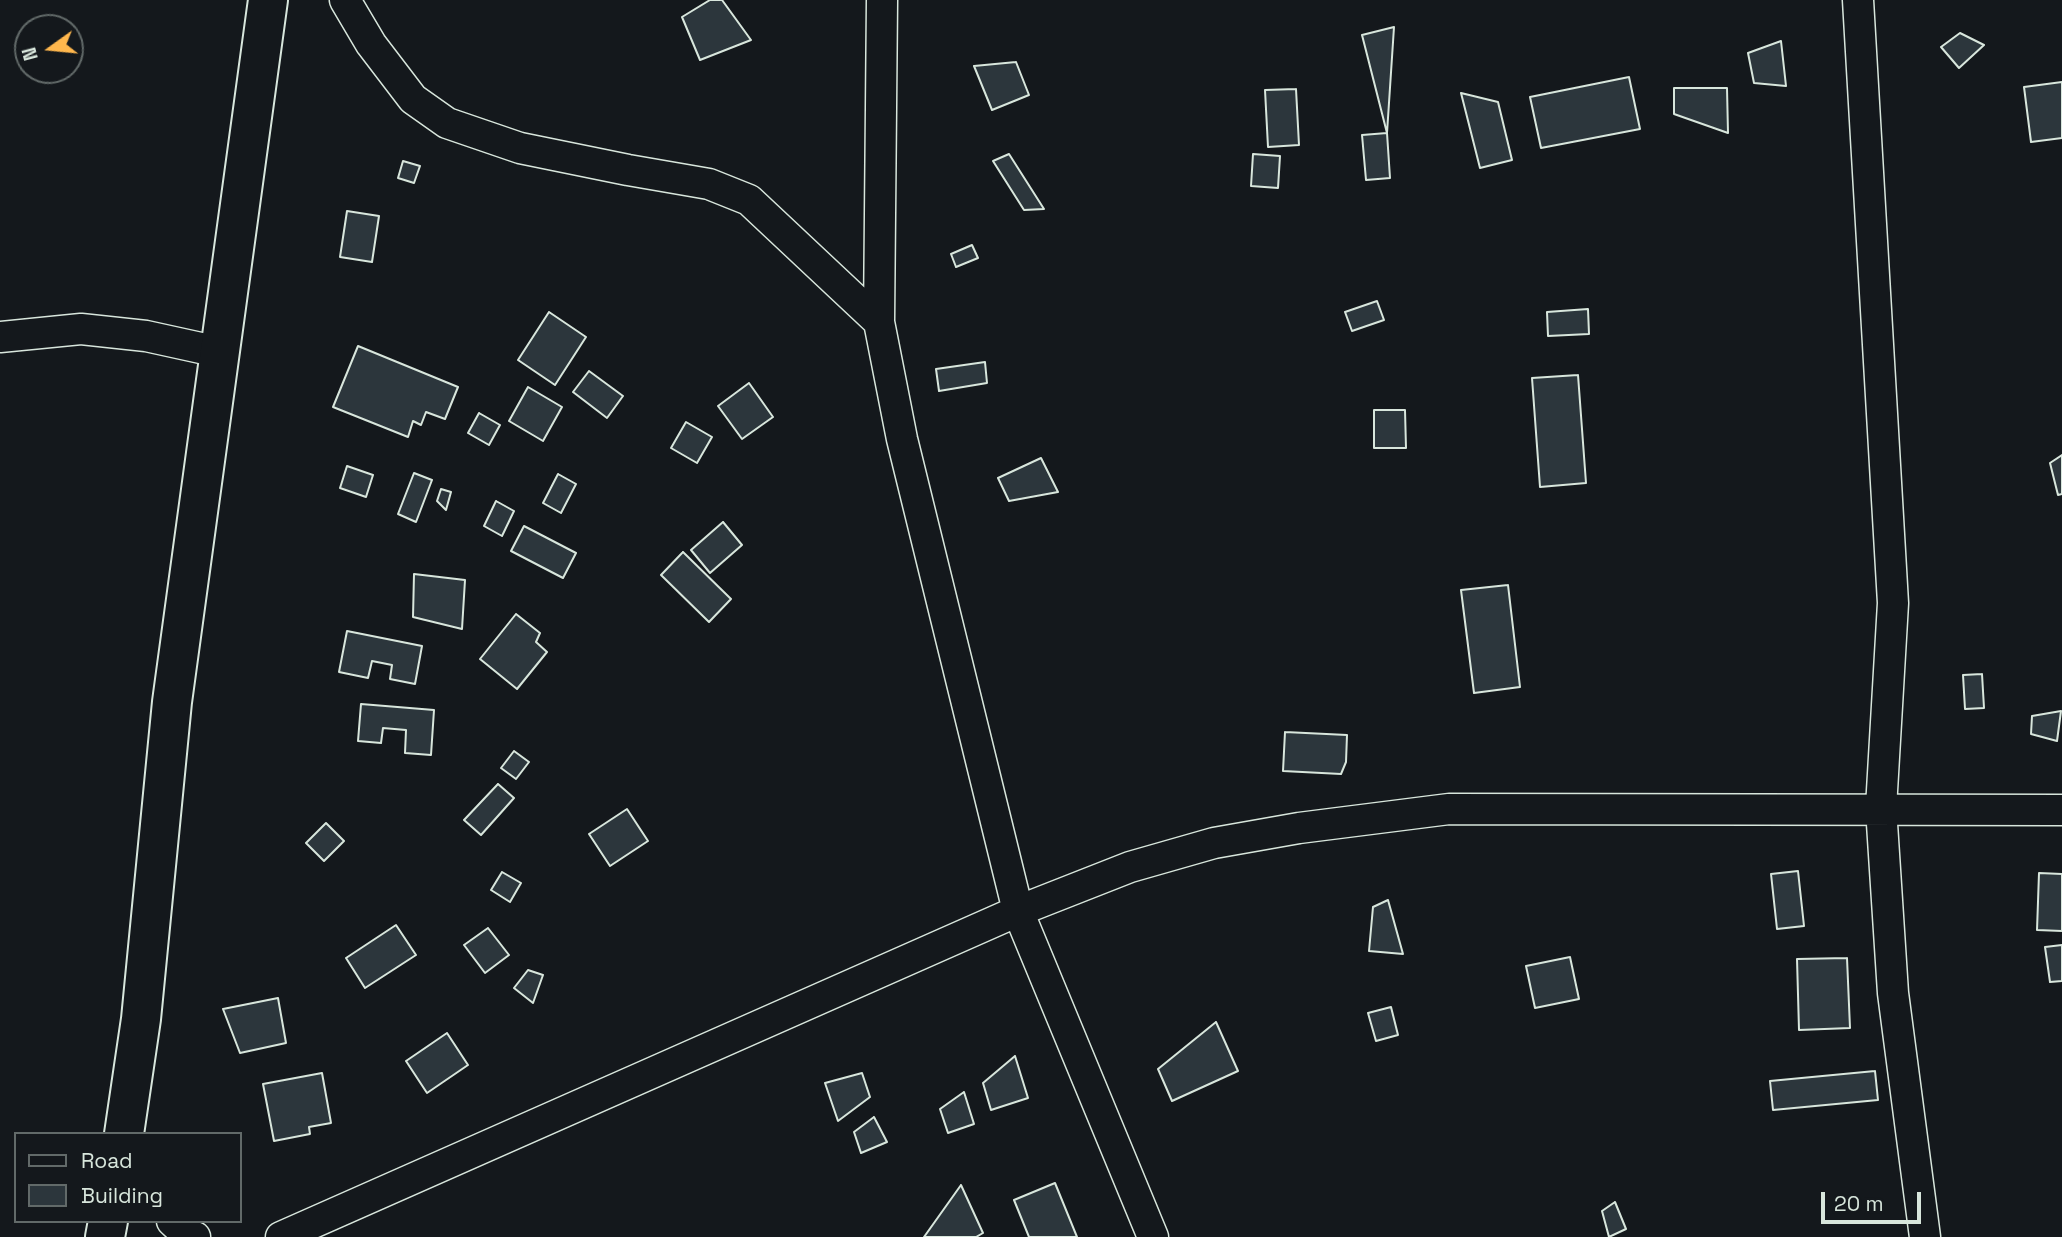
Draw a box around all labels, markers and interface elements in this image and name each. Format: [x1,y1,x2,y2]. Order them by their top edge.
north arrow [14,14,84,84]
text: N [16,45,44,63]
legend [14,1132,242,1223]
text: Road [81,1147,133,1174]
scale bar [1824,1178,1924,1222]
text: Building [81,1182,163,1209]
text: 20 m [1834,1190,1884,1217]

